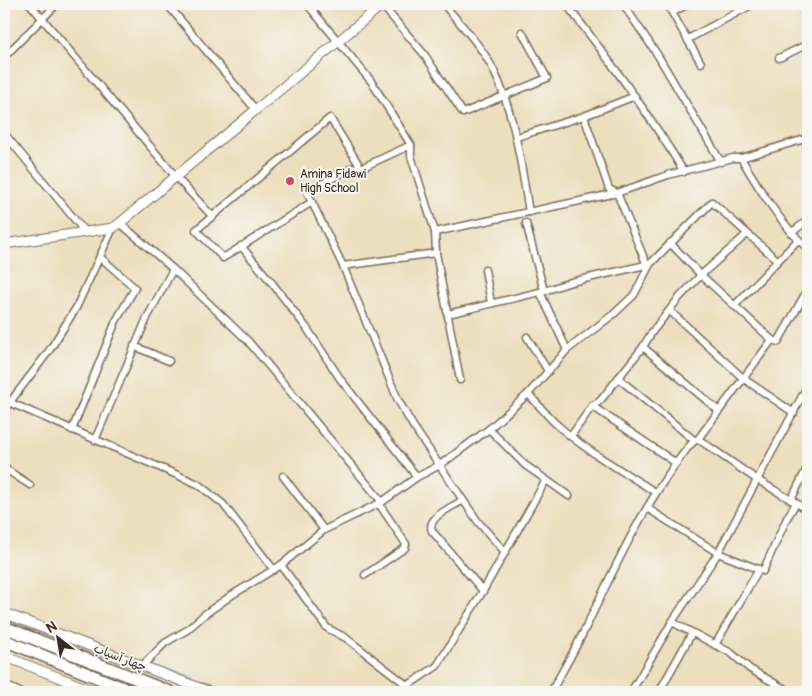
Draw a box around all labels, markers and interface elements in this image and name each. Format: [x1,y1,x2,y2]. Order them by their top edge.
place label: Amina Fidawi High School [300,167,366,196]
marker: Amina Fidawi High School [284,175,296,187]
north arrow [32,614,82,664]
text: N [43,618,60,637]
street label: چهار آسیاب [92,641,148,675]

